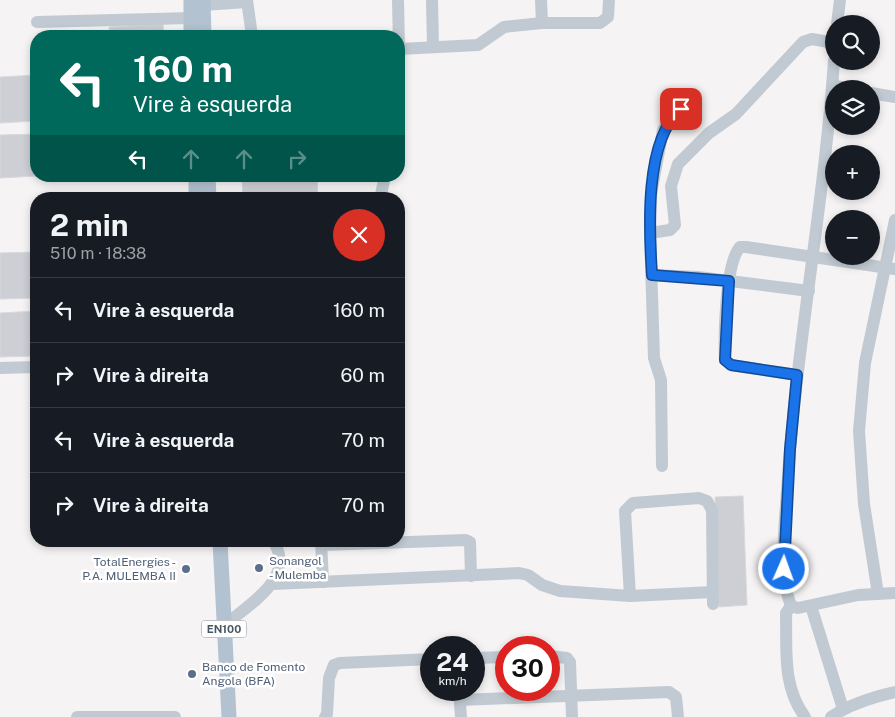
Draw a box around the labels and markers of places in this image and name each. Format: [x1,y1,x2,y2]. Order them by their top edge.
pin [660,88,702,130]
place label: Sonangol - Mulemba [269,554,326,582]
place label: TotalEnergies - P.A. MULEMBA II [82,555,176,583]
marker: Sonangol - Mulemba [253,562,265,574]
marker: TotalEnergies - P.A. MULEMBA II [180,563,192,575]
place label: Banco de Fomento Angola (BFA) [202,660,305,688]
marker: Banco de Fomento Angola (BFA) [186,668,198,680]

